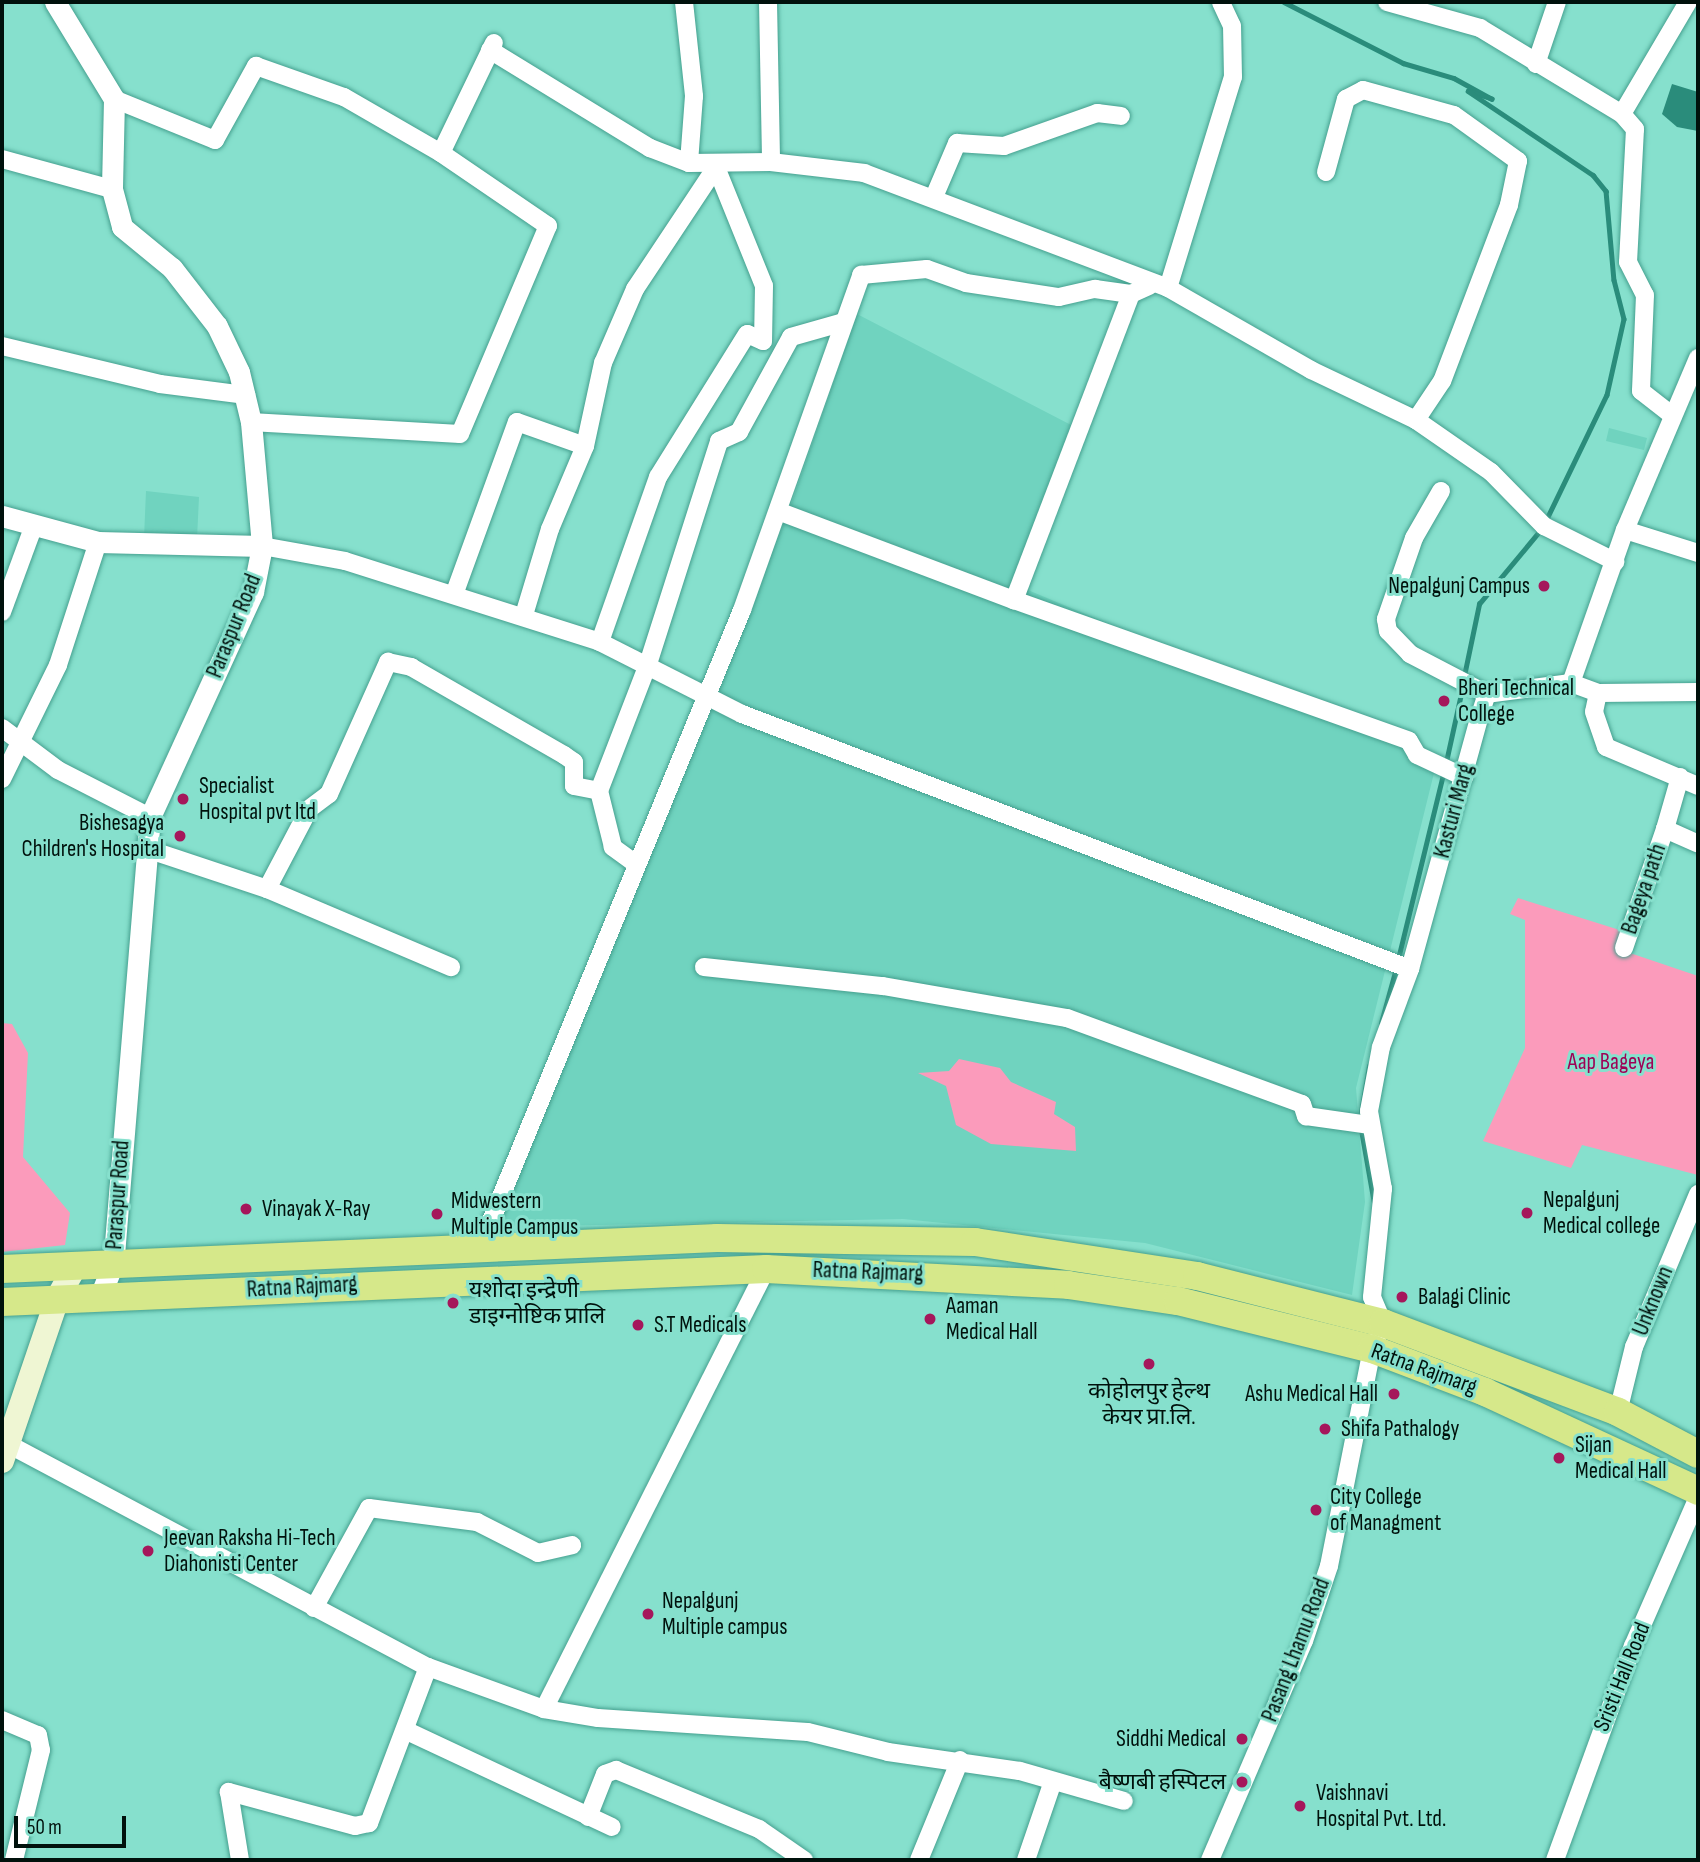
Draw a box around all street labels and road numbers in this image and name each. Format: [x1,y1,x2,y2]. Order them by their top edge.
street label: Paraspur Road [201,570,267,682]
street label: Kasturi Marg [1428,761,1480,861]
street label: Bageya path [1616,840,1672,938]
street label: Paraspur Road [100,1140,136,1250]
street label: Ratna Rajmarg [812,1256,924,1288]
street label: Unknown [1627,1262,1679,1340]
street label: Ratna Rajmarg [246,1270,358,1304]
street label: Ratna Rajmarg [1367,1337,1481,1401]
street label: Pasang Lhamu Road [1256,1574,1336,1726]
street label: Sristi Hall Road [1588,1619,1656,1735]

